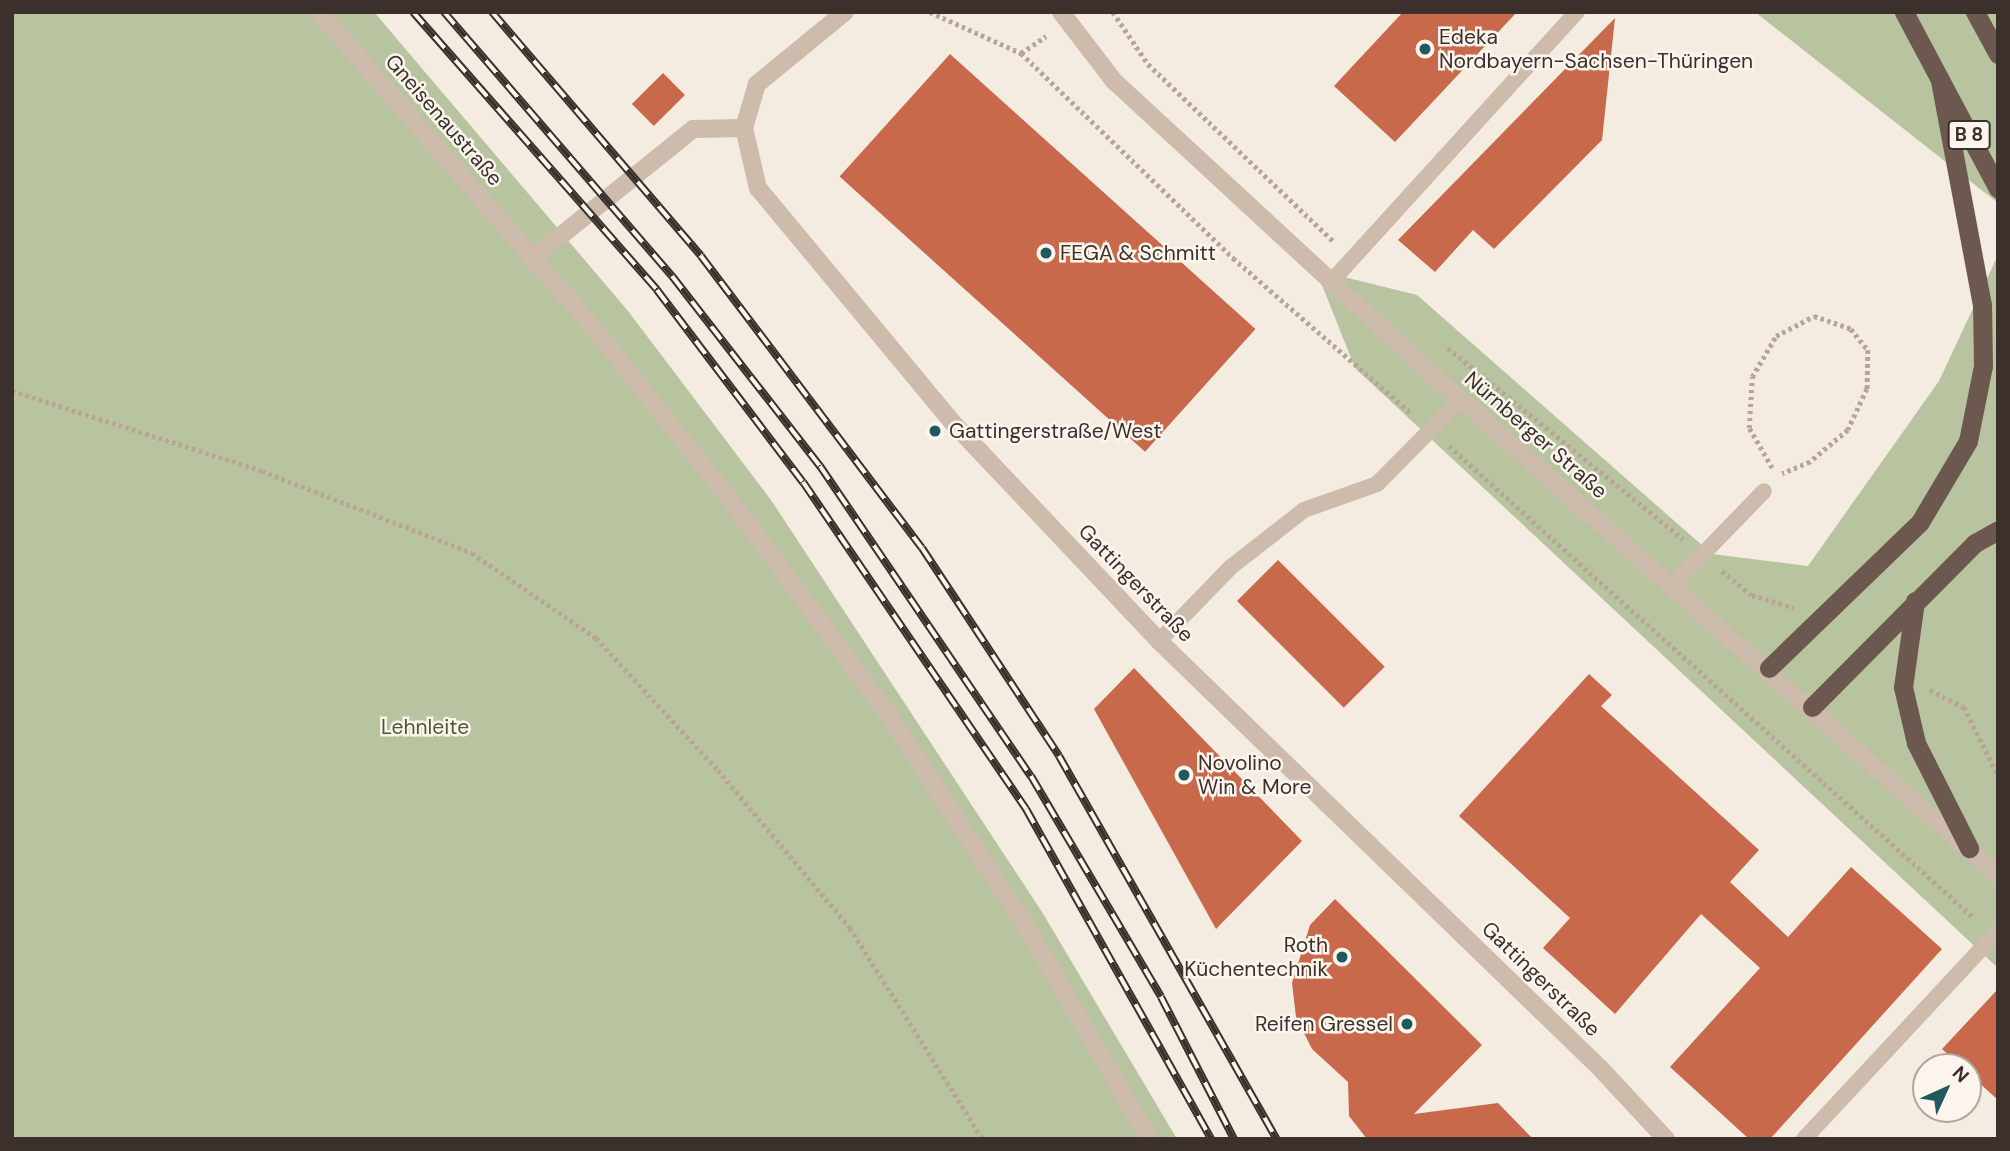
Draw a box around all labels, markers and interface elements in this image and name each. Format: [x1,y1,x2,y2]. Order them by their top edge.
place label: Edeka Nordbayern-Sachsen-Thüringen [1439,24,1753,74]
marker: Edeka Nordbayern-Sachsen-Thüringen [1417,41,1433,57]
street label: Gneisenaustraße [380,49,508,191]
road number: B 8 [1946,119,1992,150]
place label: FEGA & Schmitt [1060,240,1216,266]
marker: FEGA & Schmitt [1038,245,1054,261]
street label: Nürnberger Straße [1460,366,1612,504]
place label: Gattingerstraße/West [949,418,1161,444]
marker: Gattingerstraße/West [927,423,943,439]
street label: Gattingerstraße [1073,519,1199,647]
park label: Lehnleite [381,714,469,740]
place label: Novolino Win & More [1198,750,1311,800]
marker: Novolino Win & More [1176,767,1192,783]
street label: Gattingerstraße [1477,916,1605,1042]
place label: Roth Küchentechnik [1184,932,1328,982]
marker: Roth Küchentechnik [1334,949,1350,965]
place label: Reifen Gressel [1255,1011,1393,1037]
marker: Reifen Gressel [1399,1016,1415,1032]
north arrow [1912,1053,1982,1123]
text: N [1947,1060,1975,1088]

